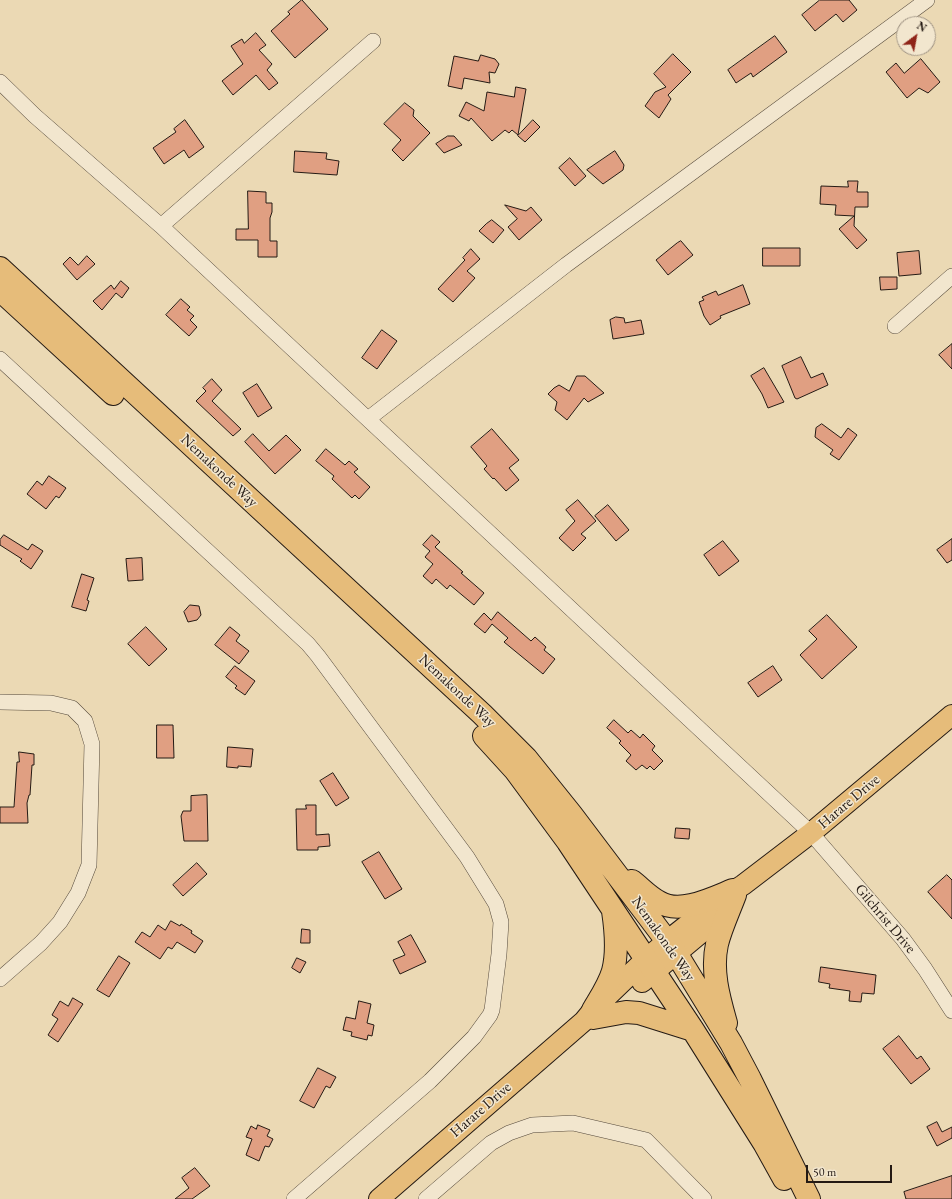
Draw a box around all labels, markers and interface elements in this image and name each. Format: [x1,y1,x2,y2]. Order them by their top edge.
north arrow [896,16,936,56]
text: N [914,18,929,35]
street label: Nemakonde Way [177,431,261,511]
street label: Nemakonde Way [415,651,499,731]
street label: Harare Drive [814,771,884,833]
street label: Gilchrist Drive [851,881,919,957]
street label: Nemakonde Way [627,893,699,985]
street label: Harare Drive [447,1079,515,1141]
scale bar [808,1157,894,1183]
text: 50 m [813,1164,836,1180]

